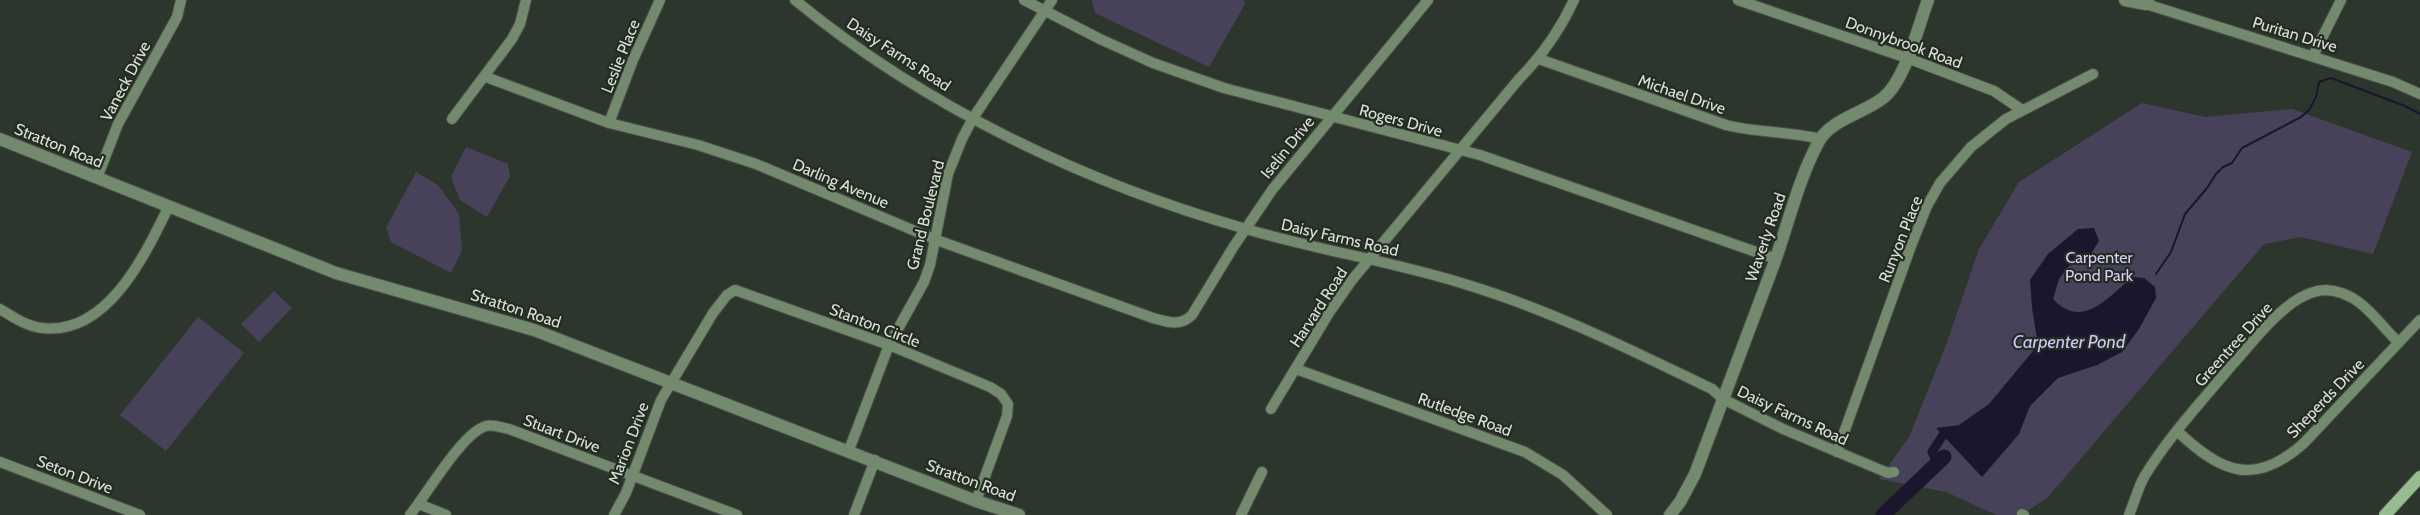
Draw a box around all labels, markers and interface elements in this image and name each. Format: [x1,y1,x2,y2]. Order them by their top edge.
street label: Donnybrook Road [1843,13,1965,72]
street label: Puritan Drive [2250,13,2339,56]
street label: Daisy Farms Road [843,14,954,95]
street label: Leslie Place [597,17,644,96]
street label: Vaneck Drive [96,38,154,124]
street label: Michael Drive [1636,71,1728,118]
street label: Rogers Drive [1357,100,1445,141]
street label: Iselin Drive [1257,112,1318,182]
street label: Stratton Road [12,119,106,172]
street label: Darling Avenue [790,155,892,212]
street label: Grand Boulevard [903,158,948,272]
street label: Waverly Road [1741,190,1790,284]
street label: Runyon Place [1874,193,1926,285]
street label: Daisy Farms Road [1279,215,1401,260]
park label: Carpenter Pond Park [2065,248,2134,285]
street label: Harvard Road [1286,264,1351,351]
street label: Stratton Road [468,285,563,332]
street label: Greentree Drive [2191,298,2276,390]
street label: Stanton Circle [827,299,923,351]
water label: Carpenter Pond [2013,331,2126,353]
street label: Sheperds Drive [2283,355,2368,442]
street label: Daisy Farms Road [1734,381,1851,449]
street label: Rutledge Road [1415,389,1514,440]
street label: Marion Drive [604,400,653,487]
street label: Stuart Drive [521,410,603,457]
street label: Seton Drive [34,451,116,498]
street label: Stratton Road [924,456,1018,505]

